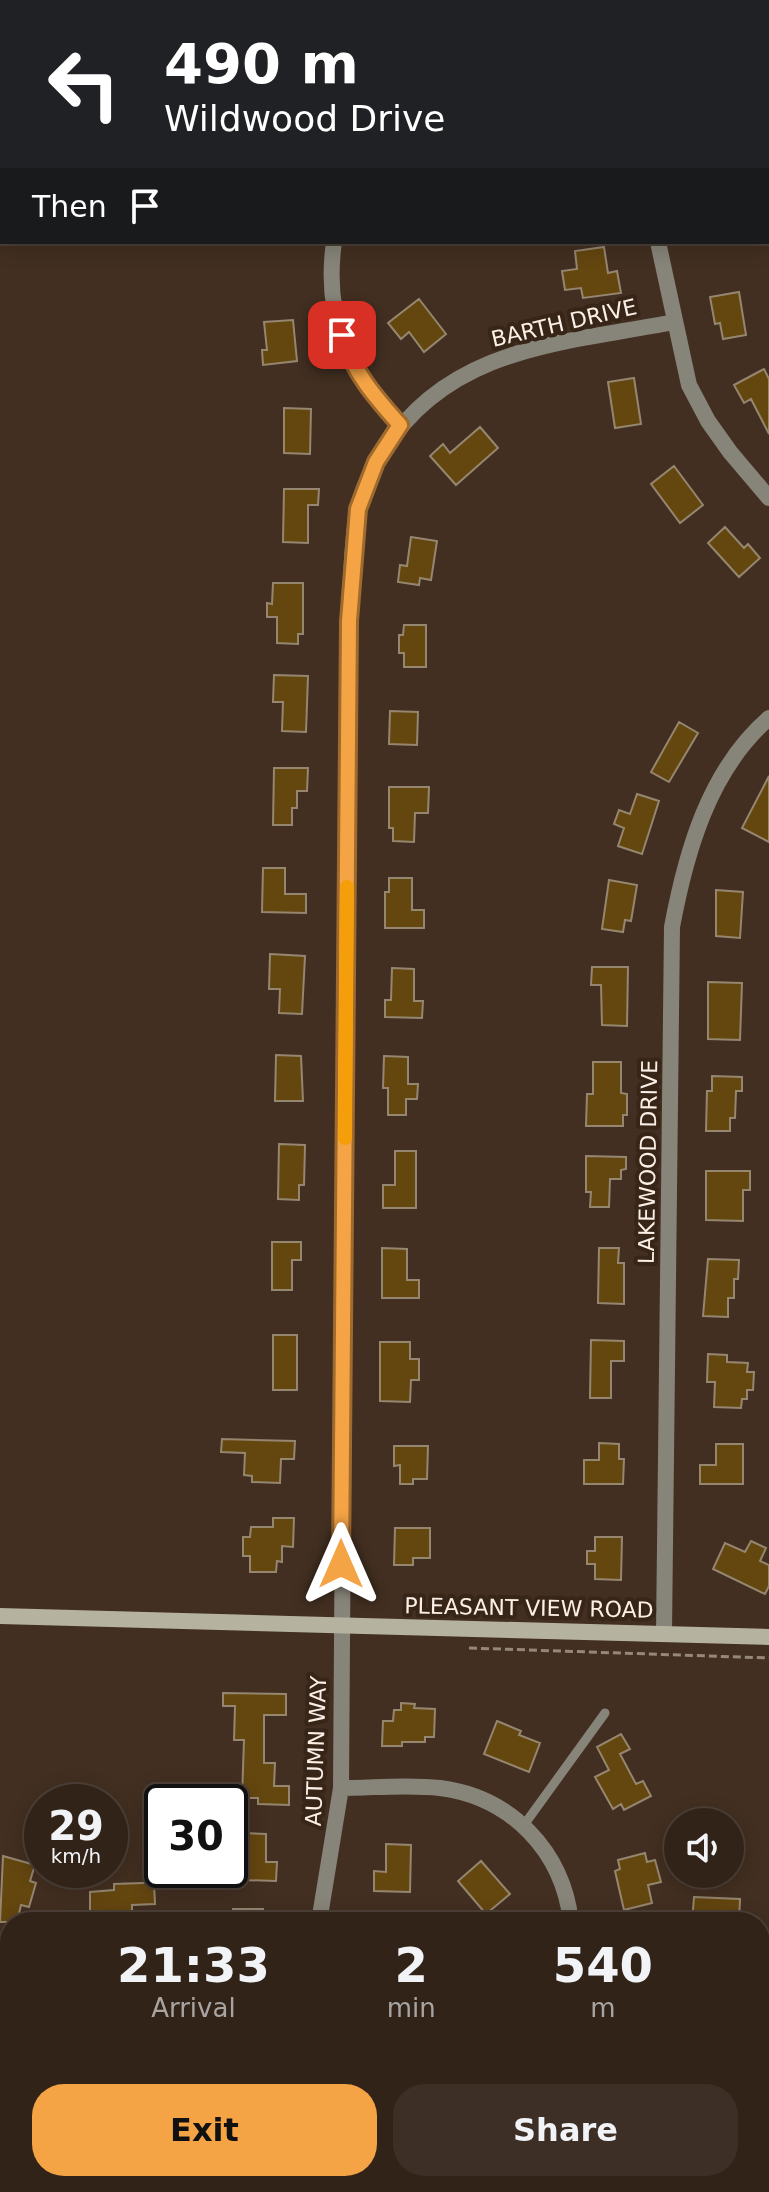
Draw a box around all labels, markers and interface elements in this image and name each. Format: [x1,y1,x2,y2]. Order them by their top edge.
text: 490 m [164,31,359,96]
icon: left [32,32,136,136]
text: Wildwood Drive [164,98,445,139]
icon: arrive [123,184,167,228]
text: Then [32,189,107,224]
street label: BARTH DRIVE [489,294,639,352]
pin [308,301,376,369]
icon: arrive [320,313,364,357]
street label: LAKEWOOD DRIVE [634,1060,662,1264]
position arrow [299,1522,383,1606]
street label: PLEASANT VIEW ROAD [404,1593,654,1623]
street label: AUTUMN WAY [301,1675,331,1827]
speed limit sign: 30 [144,1784,248,1888]
text: 29 [48,1803,104,1849]
map controls [664,1808,744,1888]
button: sound [664,1808,744,1888]
text: km/h [51,1844,101,1868]
text: 21:33 [117,1937,270,1993]
text: 2 [395,1937,428,1993]
text: 540 [553,1937,653,1993]
text: Arrival [151,1993,236,2023]
text: min [387,1993,436,2023]
text: m [590,1993,616,2023]
button: Exit [32,2084,377,2176]
button: Share [393,2084,738,2176]

